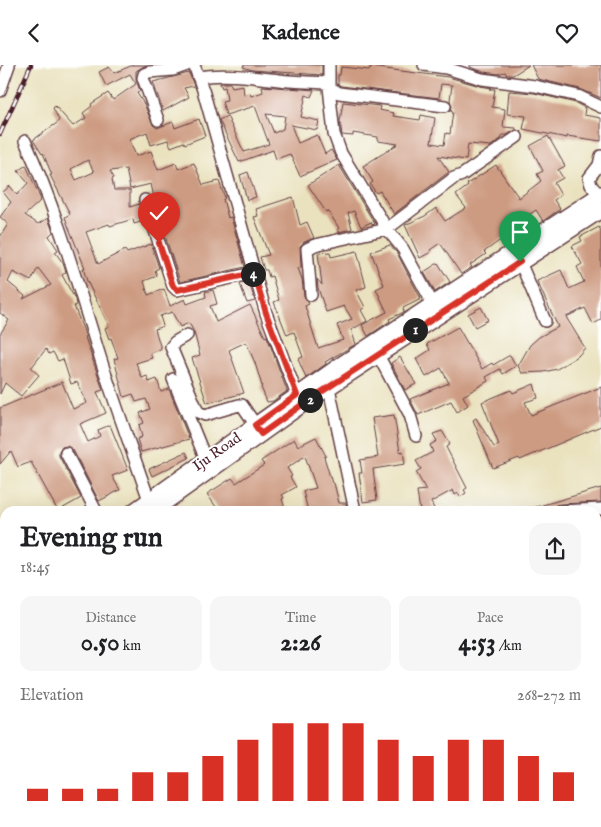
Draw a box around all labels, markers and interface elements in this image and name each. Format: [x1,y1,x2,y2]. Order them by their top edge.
icon: back [20,19,48,47]
text: Kadence [261,19,340,47]
icon: heart [553,19,581,47]
pin [138,192,180,243]
icon: check [145,199,173,227]
pin [499,211,541,262]
icon: arrive [506,218,534,246]
pin: 4 [240,261,266,287]
text: 4 [250,265,257,283]
pin: 1 [402,317,428,343]
text: 1 [413,321,418,339]
pin: 2 [298,387,322,413]
text: 2 [307,391,314,409]
street label: Iju Road [189,428,246,476]
text: Evening run [20,521,163,556]
button: share [529,523,581,575]
text: 18:45 [20,558,50,578]
text: Distance [86,609,136,627]
text: Time [285,609,316,627]
text: Pace [477,609,503,627]
text: 0.50 [81,627,120,659]
text: 2:26 [280,627,321,659]
text: 4:53 [458,627,496,659]
text: km [120,637,141,655]
text: /km [496,637,522,655]
text: Elevation [20,686,83,706]
text: 268–272 m [517,686,581,706]

